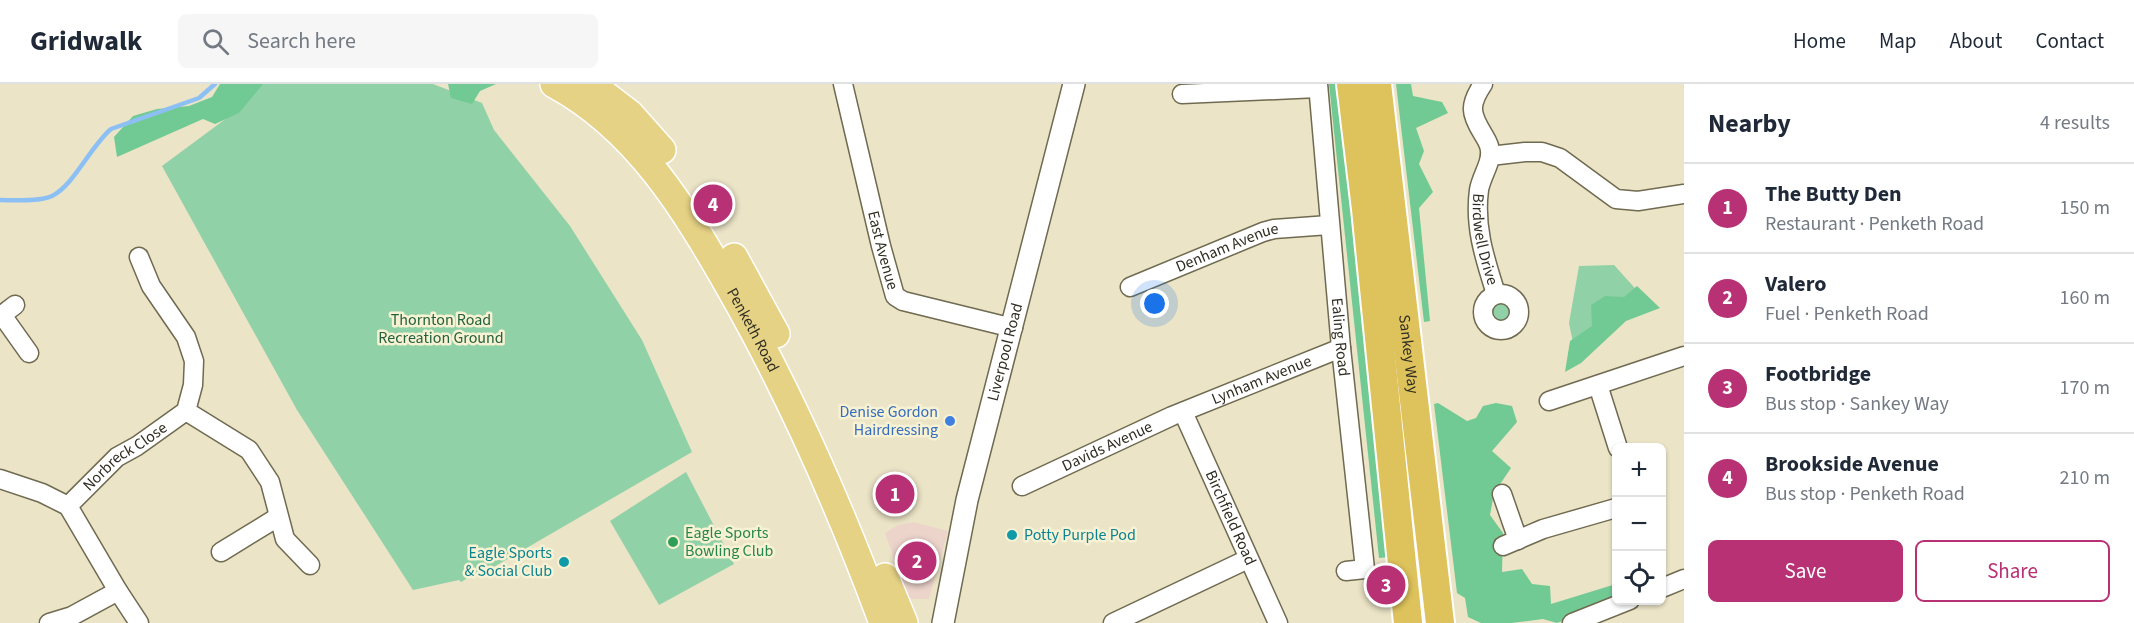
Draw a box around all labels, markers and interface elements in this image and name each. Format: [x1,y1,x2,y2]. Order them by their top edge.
search box [178,14,598,68]
text: Gridwalk [30,21,142,61]
icon: search [199,25,232,58]
text: Search here [247,25,356,57]
text: Home [1793,26,1846,56]
text: Map [1879,26,1917,56]
text: About [1950,26,2002,56]
text: Contact [2035,26,2104,56]
text: Nearby [1708,105,1791,142]
text: 4 results [2040,109,2110,137]
text: The Butty Den [1765,178,1902,210]
pin: 4 [694,182,732,226]
street label: Birdwell Drive [1467,193,1504,288]
text: 1 [1722,194,1733,222]
text: 150 m [2060,194,2110,222]
street label: East Avenue [862,209,904,292]
text: Restaurant · Penketh Road [1765,210,1984,238]
street label: Denham Avenue [1172,218,1279,278]
text: Valero [1765,268,1827,300]
street label: Penketh Road [721,284,784,376]
text: 2 [1722,284,1733,312]
text: 160 m [2060,284,2110,312]
your location [1140,289,1169,318]
street label: Ealing Road [1326,297,1355,378]
text: Fuel · Penketh Road [1765,300,1929,328]
street label: Liverpool Road [982,301,1028,404]
park label: Thornton Road Recreation Ground [378,309,504,349]
street label: Sankey Way [1393,313,1424,396]
street label: Lynham Avenue [1208,350,1315,410]
text: Footbridge [1765,358,1871,390]
text: 3 [1722,374,1733,402]
text: 170 m [2060,374,2110,402]
text: Bus stop · Sankey Way [1765,390,1949,418]
place label: Denise Gordon Hairdressing [839,401,938,441]
marker: Denise Gordon Hairdressing [943,414,957,428]
street label: Davids Avenue [1058,416,1156,477]
street label: Norbreck Close [78,417,172,496]
map controls [1612,443,1666,605]
button: + [1612,443,1666,497]
text: Brookside Avenue [1765,448,1939,480]
text: 4 [1722,464,1733,492]
text: 210 m [2060,464,2110,492]
street label: Birchfield Road [1200,467,1262,569]
pin: 1 [876,472,914,516]
text: Bus stop · Penketh Road [1765,480,1965,508]
button: − [1612,497,1666,551]
place label: Eagle Sports Bowling Club [685,522,773,562]
place label: Potty Purple Pod [1024,524,1136,546]
marker: Potty Purple Pod [1005,528,1019,542]
marker: Eagle Sports Bowling Club [666,535,680,549]
pin: 2 [898,538,936,584]
button: Save [1708,540,1903,602]
button: Share [1915,540,2110,602]
place label: Eagle Sports & Social Club [464,542,552,582]
button: locate [1612,551,1666,605]
marker: Eagle Sports & Social Club [557,555,571,569]
pin: 3 [1366,562,1406,608]

